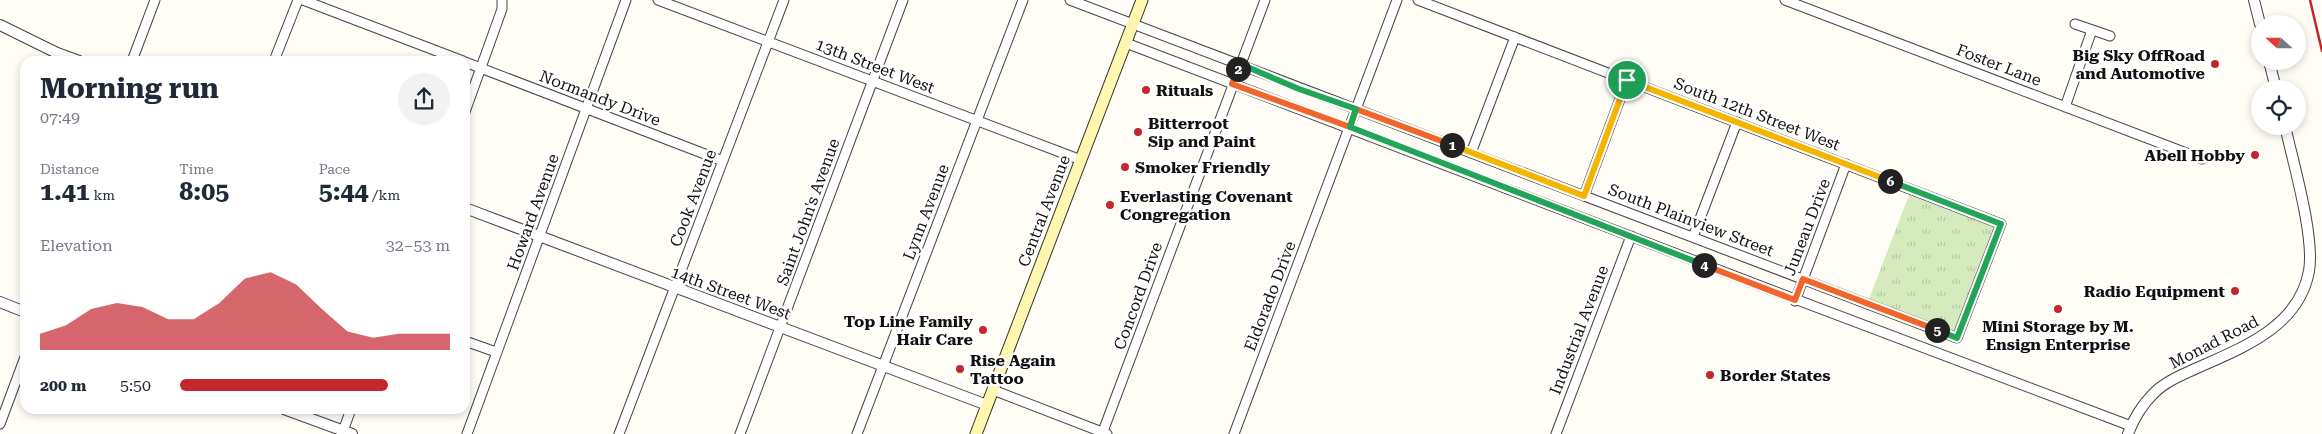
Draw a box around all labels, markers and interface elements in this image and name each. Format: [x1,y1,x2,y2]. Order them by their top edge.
north arrow [2251,15,2306,70]
map controls [2251,15,2306,135]
street label: 13th Street West [813,35,937,97]
street label: Foster Lane [1954,40,2044,90]
place label: Big Sky OffRoad and Automotive [2072,46,2205,83]
pin: 2 [1226,56,1250,82]
marker: Big Sky OffRoad and Automotive [2209,58,2221,70]
pin [1606,59,1648,101]
text: 2 [1235,61,1242,77]
street label: Normandy Drive [537,66,663,130]
icon: arrive [1613,66,1641,94]
text: Morning run [40,72,219,105]
button: share [398,73,450,125]
street label: South 12th Street West [1671,74,1843,155]
button: locate [2251,80,2306,135]
place label: Rituals [1156,81,1213,100]
marker: Rituals [1140,84,1152,96]
text: 07:49 [40,108,80,127]
place label: Bitterroot Sip and Paint [1148,114,1256,151]
marker: Bitterroot Sip and Paint [1132,126,1144,138]
pin: 1 [1440,132,1464,158]
street label: Saint John's Avenue [773,136,843,288]
text: 1 [1449,137,1456,153]
street label: Cook Avenue [666,146,720,249]
place label: Abell Hobby [2145,146,2245,165]
marker: Abell Hobby [2249,149,2261,161]
street label: Howard Avenue [503,151,563,273]
street label: Central Avenue [1014,152,1074,270]
place label: Smoker Friendly [1135,158,1271,177]
text: Distance [40,161,99,177]
text: Time [179,161,214,177]
text: Pace [319,161,350,177]
street label: Lynn Avenue [899,161,953,263]
marker: Smoker Friendly [1119,161,1131,173]
pin: 6 [1878,168,1902,194]
text: 6 [1887,173,1894,189]
street label: Juneau Drive [1780,176,1834,278]
text: 1.41 [40,177,90,206]
text: 8:05 [179,177,229,206]
text: 5:44 [319,177,368,206]
street label: South Plainview Street [1606,180,1776,260]
text: km [90,187,115,203]
text: /km [368,187,400,203]
place label: Everlasting Covenant Congregation [1120,187,1293,224]
marker: Everlasting Covenant Congregation [1104,199,1116,211]
text: Elevation [40,236,113,255]
text: 32–53 m [386,236,450,255]
street label: Eldorado Drive [1240,238,1300,354]
street label: Concord Drive [1110,239,1166,352]
pin: 4 [1692,252,1716,278]
text: 4 [1701,257,1708,273]
street label: 14th Street West [668,263,794,324]
street label: Industrial Avenue [1546,263,1612,397]
place label: Radio Equipment [2084,282,2226,301]
marker: Radio Equipment [2229,285,2241,297]
marker: Mini Storage by M. Ensign Enterprise [2052,303,2064,315]
street label: Monad Road [2166,311,2262,373]
place label: Top Line Family Hair Care [844,312,973,349]
place label: Mini Storage by M. Ensign Enterprise [1982,317,2134,354]
pin: 5 [1924,318,1950,342]
text: 5 [1934,322,1941,338]
marker: Top Line Family Hair Care [977,324,989,336]
place label: Rise Again Tattoo [970,351,1056,388]
marker: Rise Again Tattoo [954,363,966,375]
place label: Border States [1720,366,1830,385]
marker: Border States [1704,369,1716,381]
text: 200 m [40,376,86,395]
text: 5:50 [120,376,151,395]

